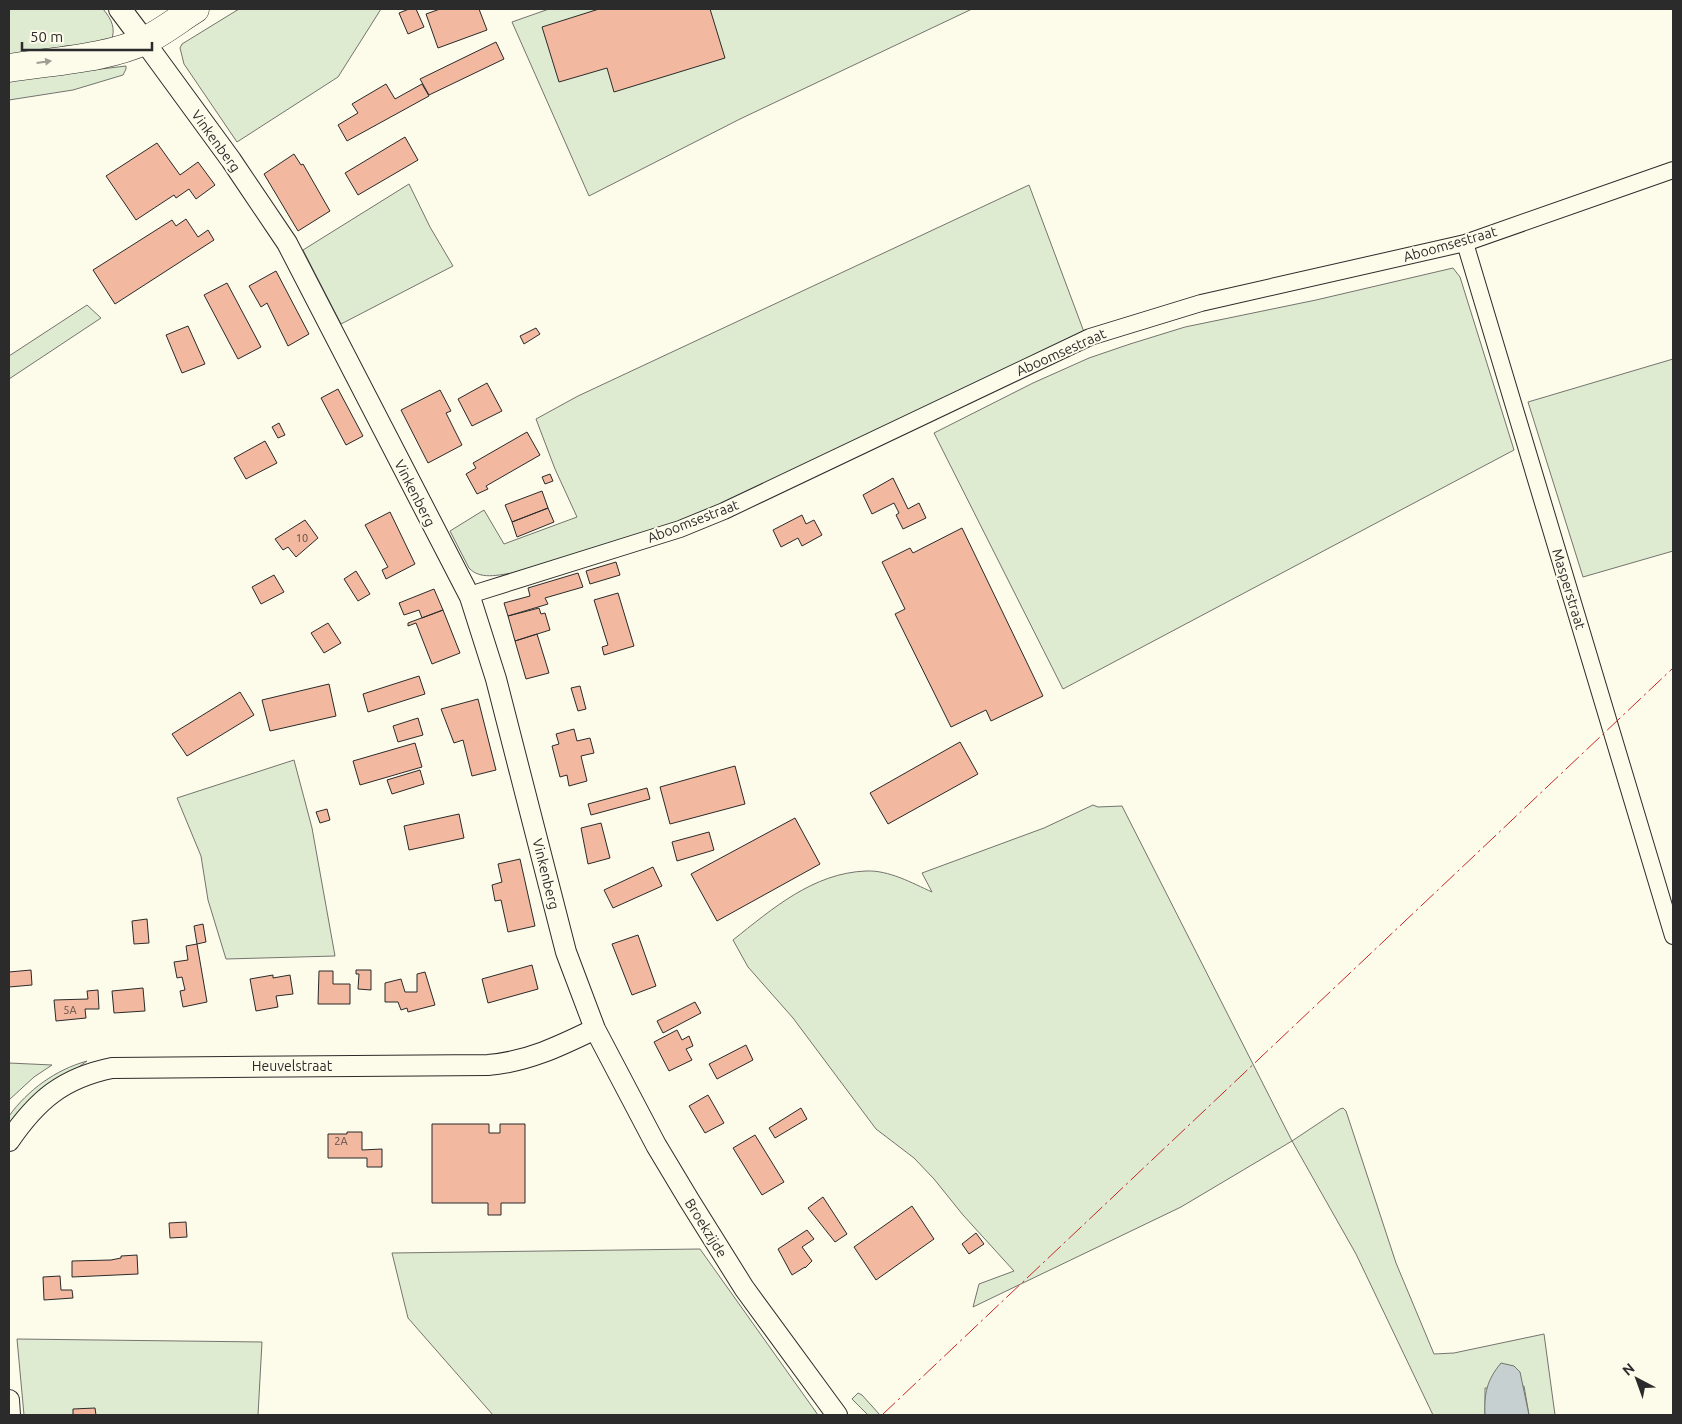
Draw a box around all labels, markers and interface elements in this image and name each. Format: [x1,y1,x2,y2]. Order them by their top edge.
scale bar [22,20,152,52]
text: 50 m [30,28,63,45]
one-way arrow [37,58,53,66]
street label: Vinkenberg [188,107,244,175]
street label: Aboomsestraat [1401,223,1499,265]
street label: Aboomsestraat [1014,325,1109,379]
street label: Vinkenberg [391,457,439,529]
street label: Aboomsestraat [645,496,741,546]
house number: 10 [296,532,308,544]
street label: Masperstraat [1549,547,1589,632]
street label: Vinkenberg [529,837,563,911]
house number: 5A [63,1004,78,1016]
street label: Heuvelstraat [252,1058,333,1074]
house number: 2A [334,1135,349,1147]
street label: Broekzijde [682,1196,730,1260]
north arrow [1612,1354,1662,1404]
text: N [1619,1360,1638,1379]

